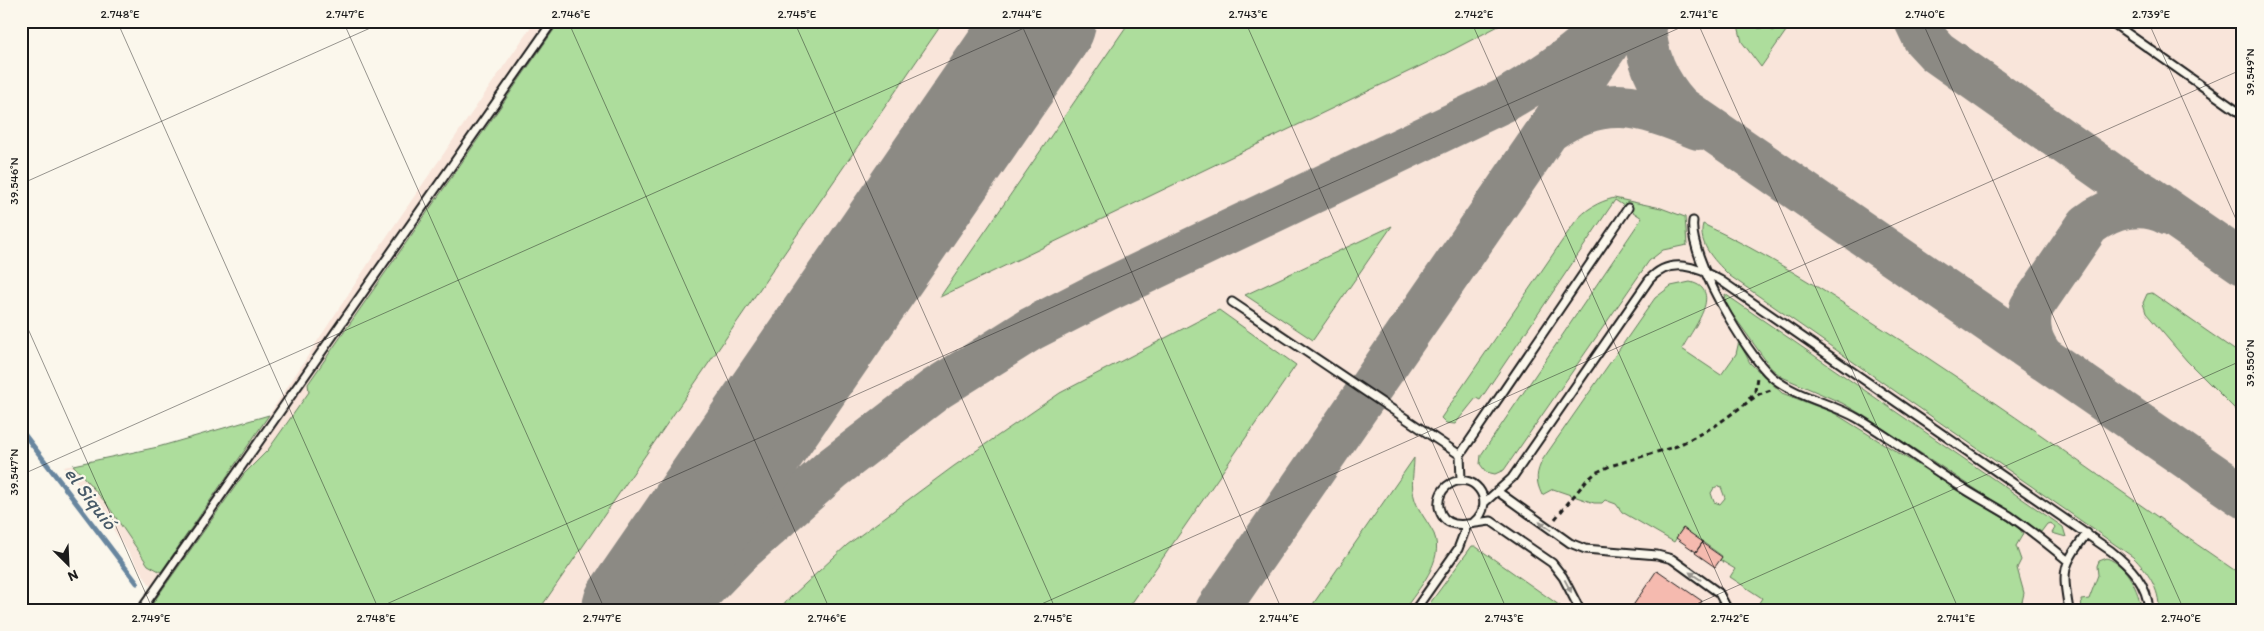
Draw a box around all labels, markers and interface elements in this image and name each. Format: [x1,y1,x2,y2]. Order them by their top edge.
text: 2.748°E [100,7,140,21]
text: 2.747°E [326,7,365,21]
text: 2.746°E [552,7,591,21]
text: 2.745°E [778,7,817,21]
text: 2.744°E [1002,7,1042,21]
text: 2.743°E [1228,7,1268,21]
text: 2.742°E [1455,7,1494,21]
text: 2.741°E [1680,7,1718,21]
text: 2.740°E [1905,7,1945,21]
text: 2.739°E [2132,7,2170,21]
text: 39.549°N [2243,48,2257,96]
text: 39.546°N [7,157,21,205]
text: 39.550°N [2243,339,2257,387]
text: 39.547°N [7,449,21,495]
water label: el Siquió [60,462,123,535]
one-way arrow [1538,521,1552,531]
north arrow [42,538,92,588]
text: N [65,566,81,585]
one-way arrow [1688,571,1702,580]
one-way arrow [1564,579,1572,593]
text: 2.749°E [132,611,171,625]
text: 2.748°E [356,611,396,625]
text: 2.747°E [583,611,622,625]
text: 2.746°E [808,611,847,625]
text: 2.745°E [1034,611,1073,625]
text: 2.744°E [1259,611,1299,625]
text: 2.743°E [1484,611,1524,625]
text: 2.742°E [1711,611,1750,625]
text: 2.741°E [1937,611,1975,625]
text: 2.740°E [2161,611,2201,625]

